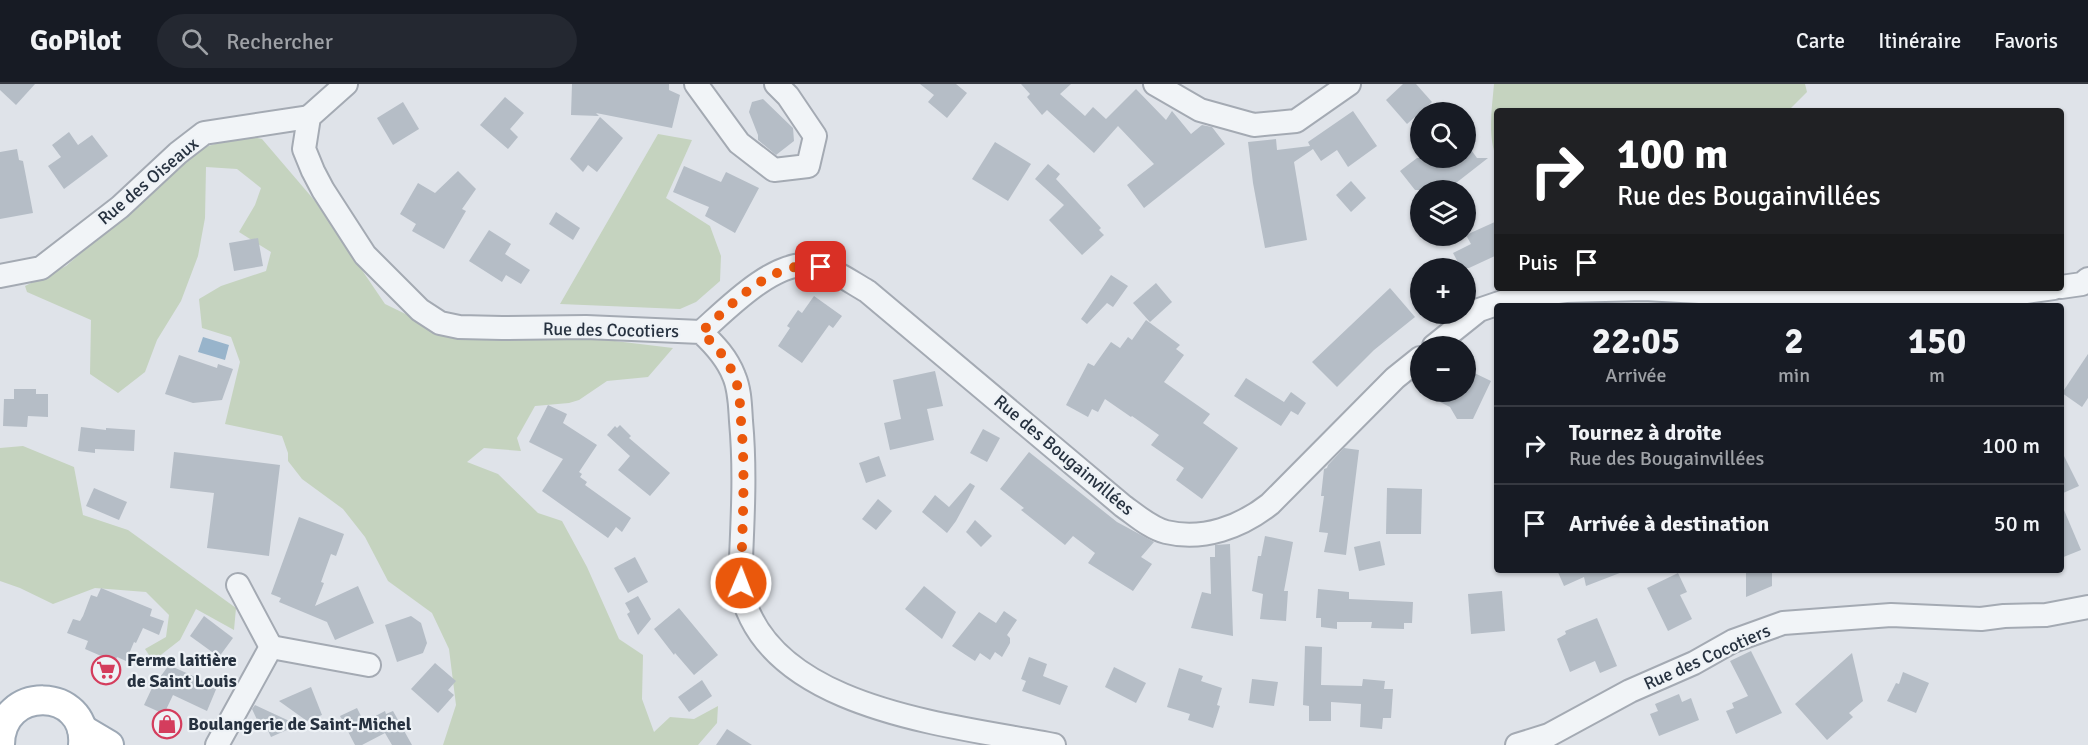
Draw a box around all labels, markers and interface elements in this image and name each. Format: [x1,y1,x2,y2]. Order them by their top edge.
search box [157,14,577,68]
text: GoPilot [30,24,121,58]
icon: search [178,25,211,58]
text: Rechercher [226,28,333,55]
text: Carte [1796,28,1845,54]
text: Itinéraire [1878,28,1961,54]
text: Favoris [1994,28,2058,54]
map controls [1410,102,1476,402]
button: search [1410,102,1476,168]
text: 100 m [1617,129,1728,180]
street label: Rue des Oiseaux [93,132,203,229]
icon: right [1518,132,1596,210]
button: layers [1410,180,1476,246]
text: Rue des Bougainvillées [1617,180,1881,213]
pin [795,241,846,292]
icon: arrive [1570,246,1603,279]
text: Puis [1518,249,1558,276]
icon: arrive [804,250,837,283]
button: + [1410,258,1476,324]
street label: Rue des Cocotiers [543,318,679,342]
text: 22:05 [1592,319,1680,364]
text: 2 [1784,319,1804,364]
text: 150 [1908,319,1966,364]
button: − [1410,336,1476,402]
text: Arrivée [1605,363,1667,388]
text: min [1778,363,1810,388]
text: m [1929,363,1945,388]
street label: Rue des Bougainvillées [990,390,1138,520]
text: Tournez à droite [1569,419,1722,446]
icon: right [1518,429,1551,462]
text: 100 m [1982,432,2040,459]
text: Rue des Bougainvillées [1569,446,1764,471]
icon: arrive [1518,507,1551,540]
text: Arrivée à destination [1569,510,1769,537]
text: 50 m [1994,510,2040,537]
position arrow [709,551,773,615]
street label: Rue des Cocotiers [1640,619,1774,695]
place label: Ferme laitière de Saint Louis [127,649,237,692]
supermarket icon: Ferme laitière de Saint Louis [90,654,122,686]
shop icon: Boulangerie de Saint-Michel [151,708,183,740]
place label: Boulangerie de Saint-Michel [188,713,412,735]

